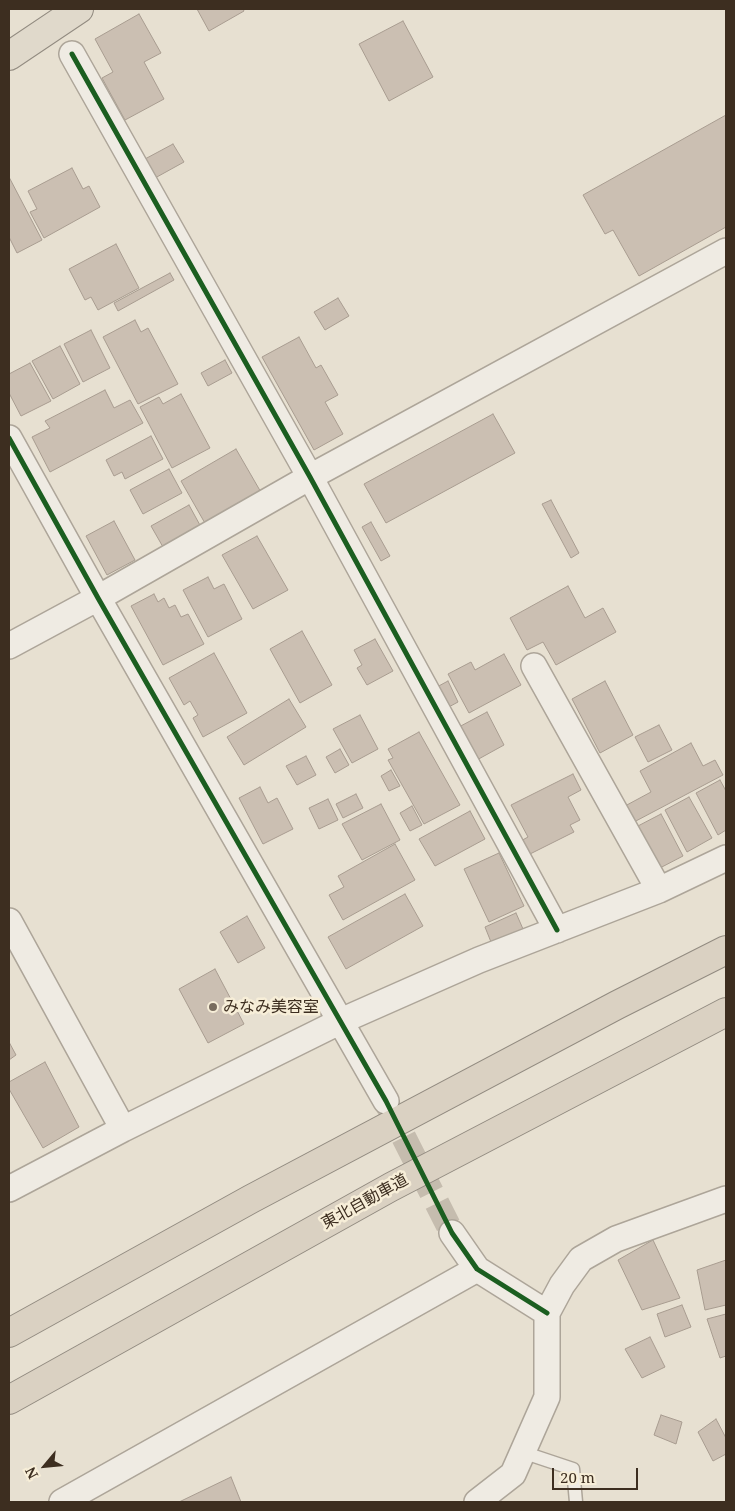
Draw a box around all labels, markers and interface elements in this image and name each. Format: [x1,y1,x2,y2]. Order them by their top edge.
place label: みなみ美容室 [223,997,319,1017]
marker: みなみ美容室 [207,1001,219,1013]
street label: 東北自動車道 [318,1170,412,1234]
north arrow [20,1441,70,1491]
scale bar [555,1458,641,1490]
text: N [20,1464,42,1483]
text: 20 m [560,1467,595,1487]

